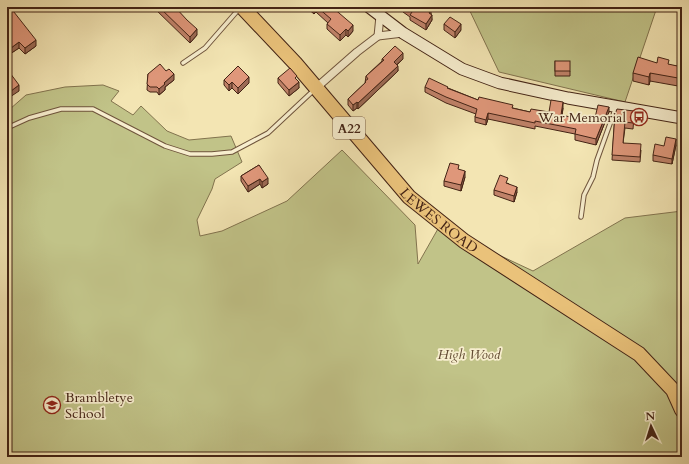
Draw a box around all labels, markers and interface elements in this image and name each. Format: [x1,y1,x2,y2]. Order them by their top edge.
bus stop icon: War Memorial [629,107,649,127]
place label: War Memorial [537,108,626,127]
road number: A22 [333,117,365,139]
street label: LEWES ROAD [395,184,482,258]
park label: High Wood [437,345,502,364]
place label: Brambletye School [65,388,133,423]
school or university icon: Brambletye School [42,395,62,415]
north arrow [631,406,671,446]
text: N [645,409,656,424]

